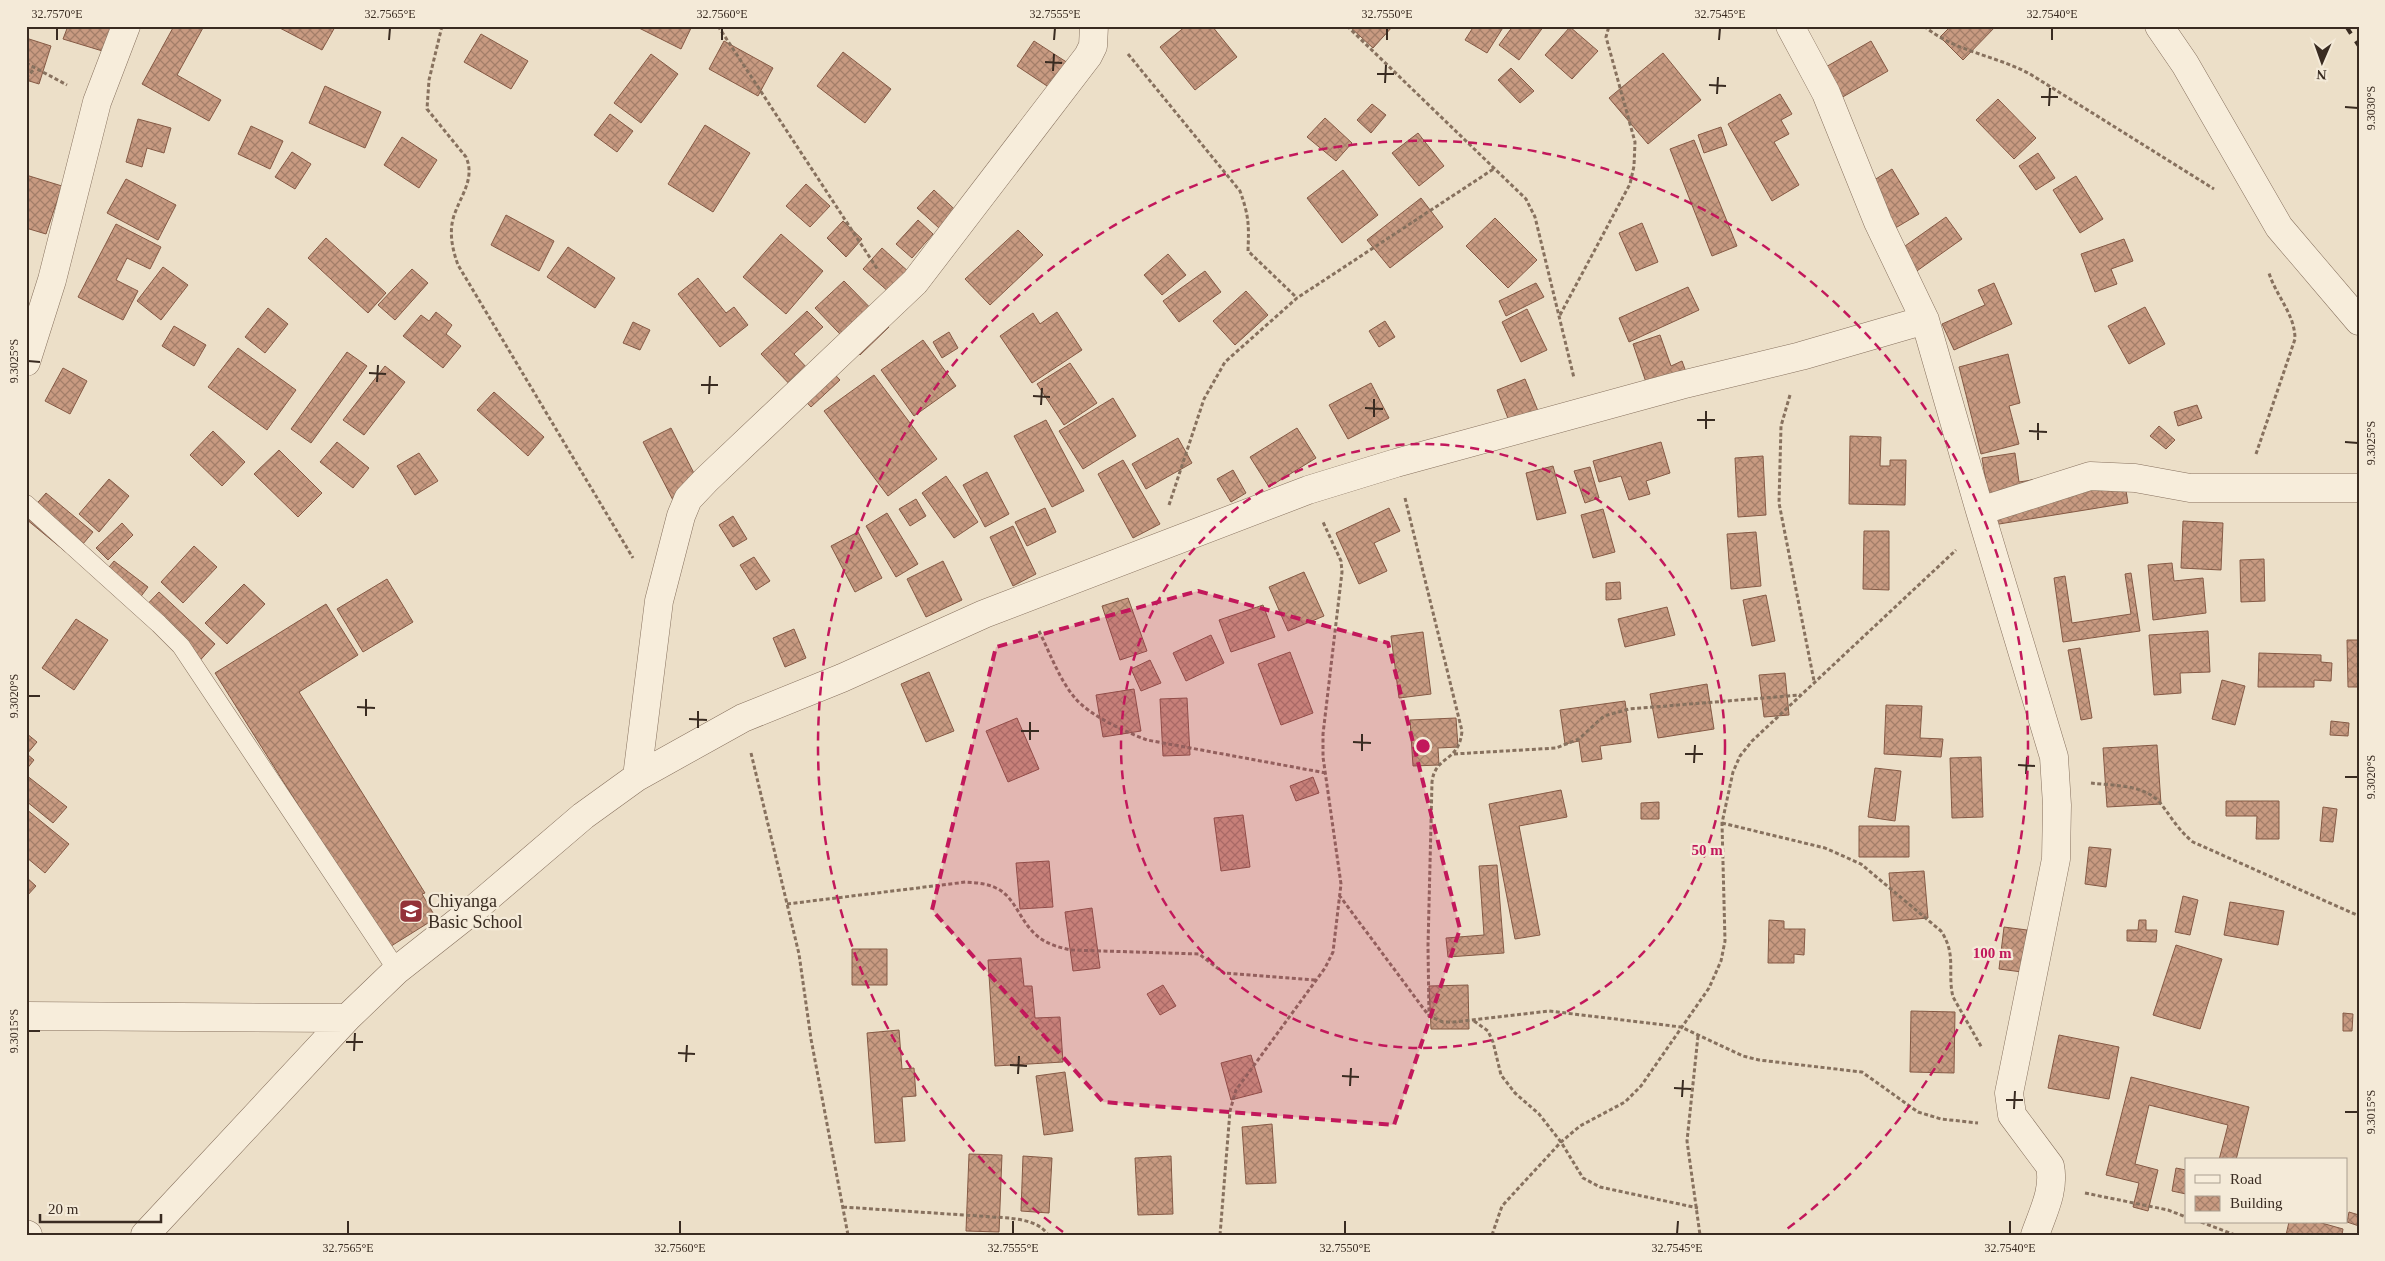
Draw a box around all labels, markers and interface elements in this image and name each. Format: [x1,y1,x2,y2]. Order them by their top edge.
text: 32.7570°E [31,7,83,21]
text: 32.7565°E [364,7,416,21]
text: 32.7560°E [696,7,748,21]
text: 32.7555°E [1029,7,1081,21]
text: 32.7550°E [1361,7,1413,21]
text: 32.7545°E [1694,7,1746,21]
text: 32.7540°E [2026,7,2078,21]
north arrow [2298,38,2348,88]
text: N [2316,67,2327,82]
text: 9.3030°S [2364,86,2378,130]
text: 9.3025°S [7,339,21,383]
text: 9.3025°S [2364,421,2378,465]
text: 9.3020°S [7,674,21,718]
centre of rings [1414,737,1432,755]
text: 9.3020°S [2364,755,2378,799]
text: 50 m [1691,842,1723,858]
place label: Chiyanga Basic School [428,891,523,932]
school or university icon: Chiyanga Basic School [398,898,424,924]
text: 100 m [1973,945,2012,961]
text: 9.3015°S [7,1009,21,1053]
text: 9.3015°S [2364,1090,2378,1134]
legend [2185,1158,2348,1224]
text: Road [2230,1171,2262,1187]
scale bar [40,1191,161,1223]
text: Building [2230,1195,2283,1211]
text: 20 m [48,1201,79,1217]
text: 32.7565°E [322,1241,374,1255]
text: 32.7560°E [654,1241,706,1255]
text: 32.7555°E [987,1241,1039,1255]
text: 32.7550°E [1319,1241,1371,1255]
text: 32.7545°E [1651,1241,1703,1255]
text: 32.7540°E [1984,1241,2036,1255]

